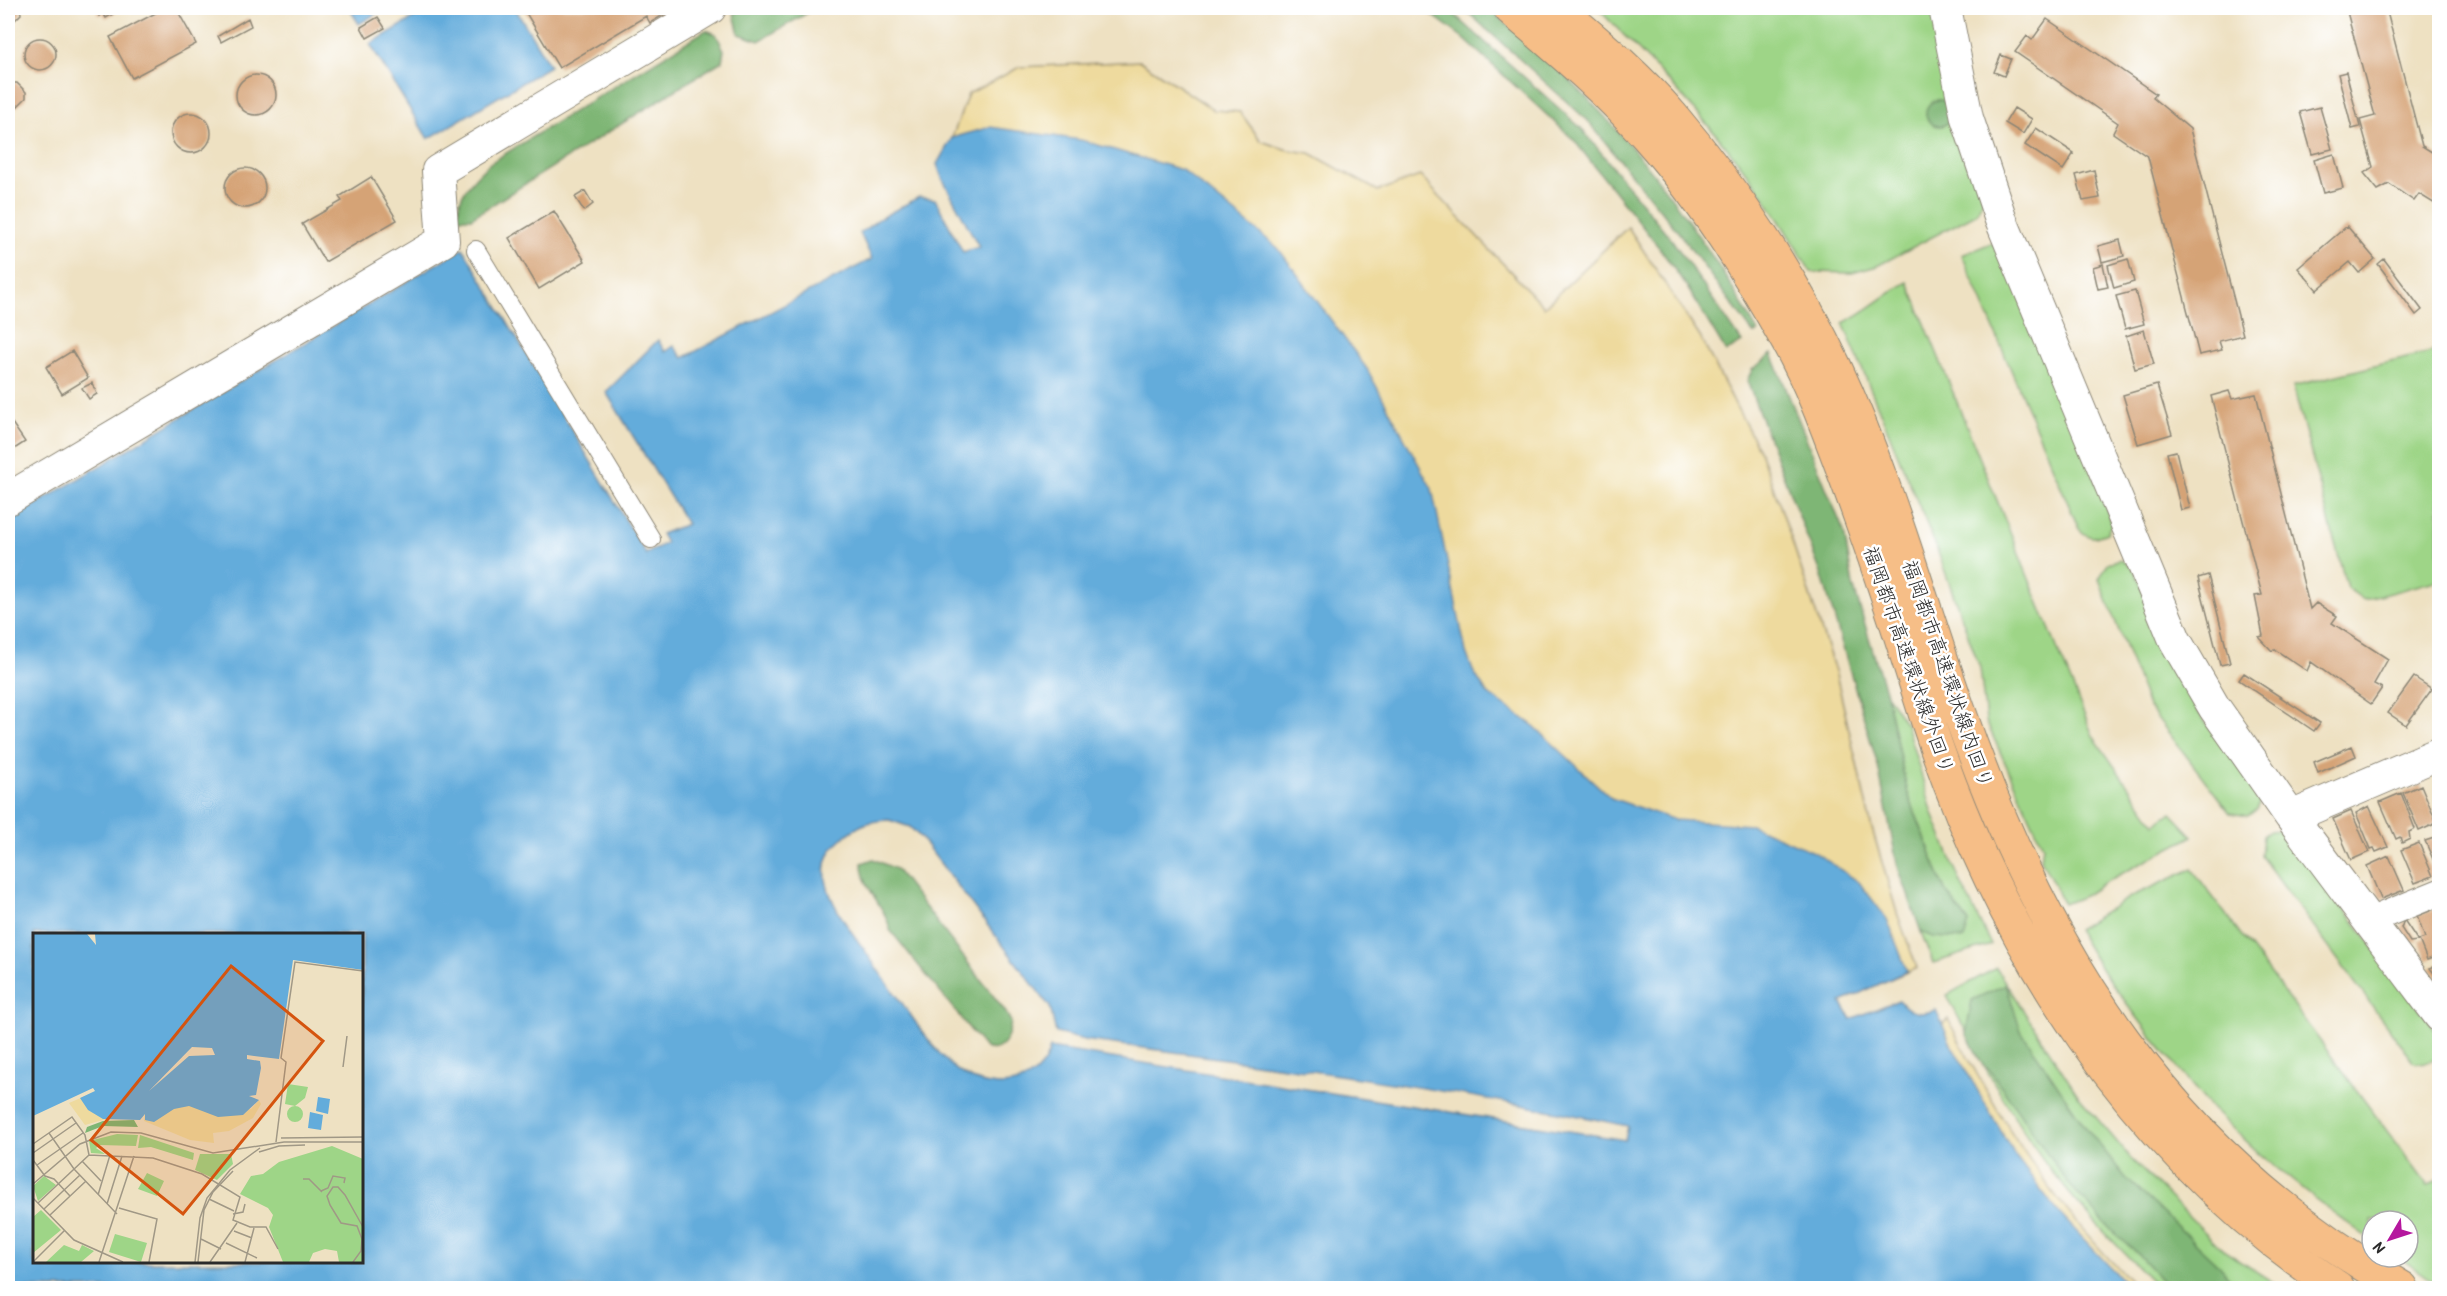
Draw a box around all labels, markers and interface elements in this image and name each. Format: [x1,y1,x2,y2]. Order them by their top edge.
street label: 福岡都市高速環状線外回り [1858,542,1961,778]
street label: 福岡都市高速環状線内回り [1897,556,2000,792]
inset map [33,933,363,1263]
north arrow [2360,1209,2420,1269]
text: N [2367,1238,2390,1259]

